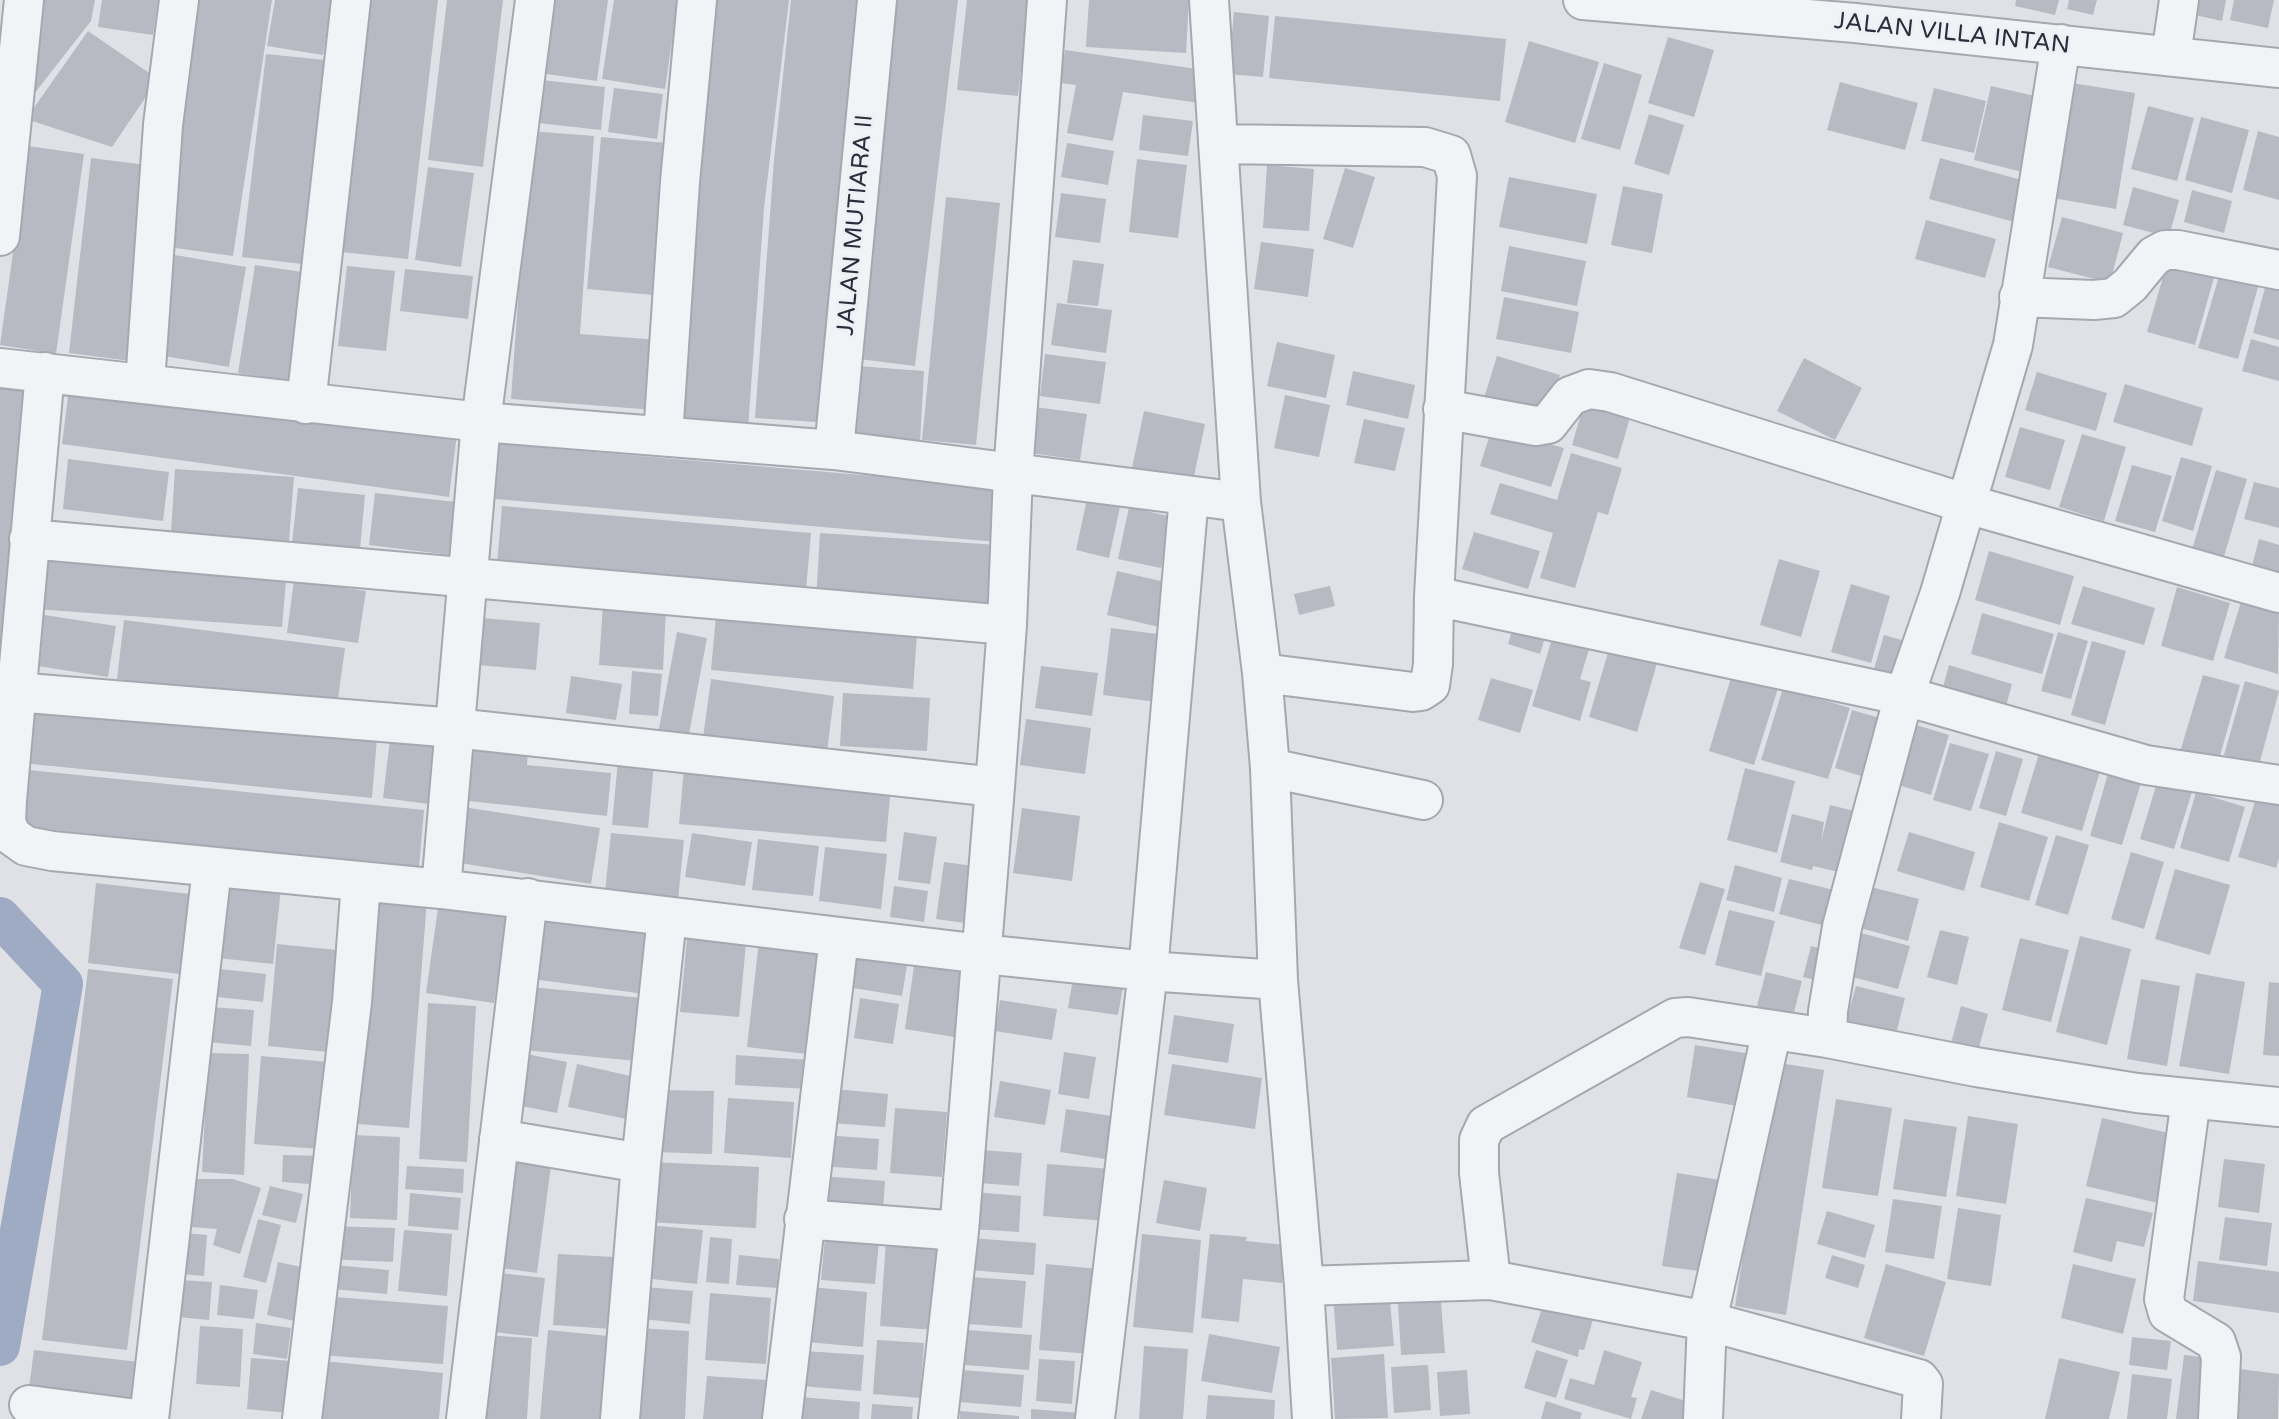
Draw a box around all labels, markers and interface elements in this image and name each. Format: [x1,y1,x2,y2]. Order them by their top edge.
street label: JALAN VILLA INTAN [1833,7,2071,61]
street label: JALAN MUTIARA II [832,113,880,337]

